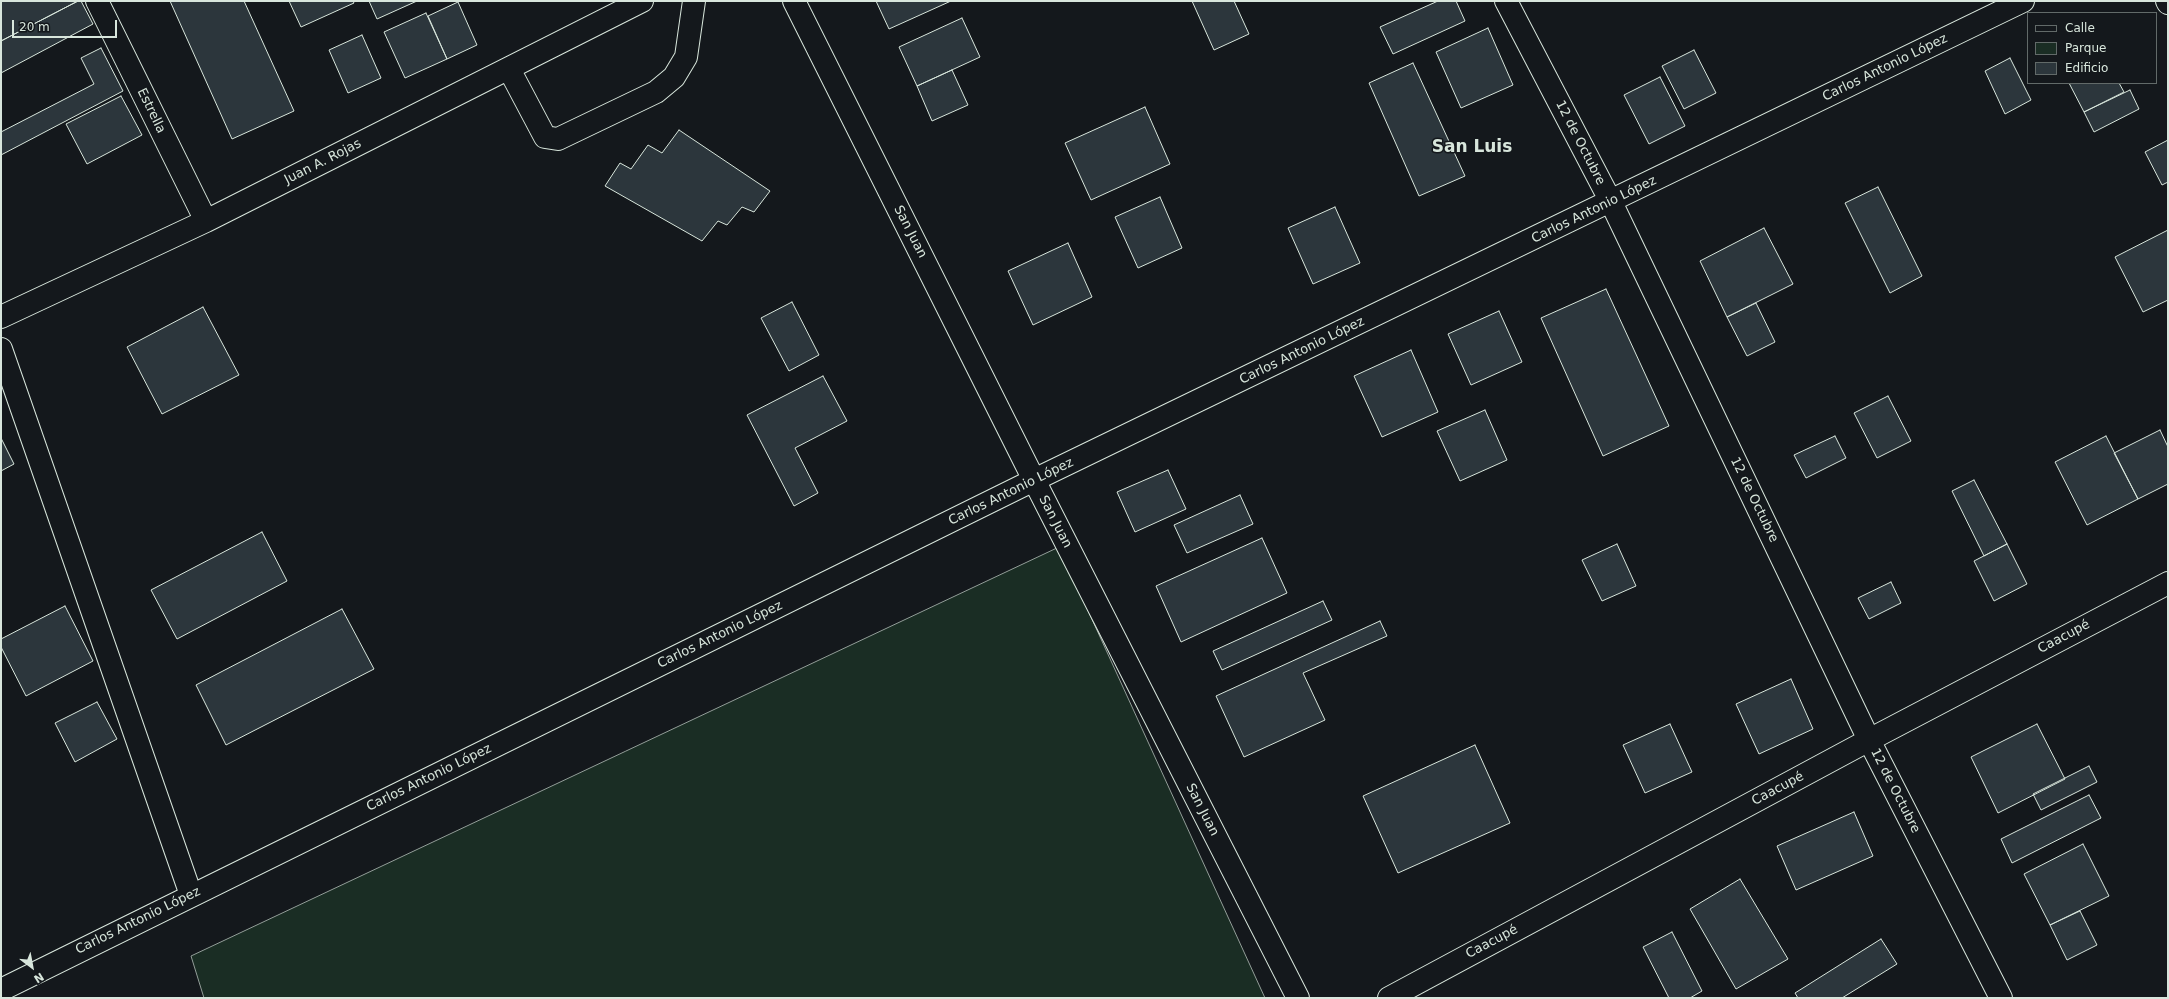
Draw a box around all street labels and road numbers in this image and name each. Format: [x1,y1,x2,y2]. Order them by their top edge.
street label: Carlos Antonio López [1820,31,1950,105]
street label: Estrella [133,86,169,136]
street label: 12 de Octubre [1552,98,1608,188]
street label: Juan A. Rojas [282,136,364,188]
street label: Carlos Antonio López [1529,173,1659,247]
street label: San Juan [890,203,930,261]
street label: Carlos Antonio López [1237,314,1367,388]
street label: Carlos Antonio López [946,455,1076,529]
street label: 12 de Octubre [1727,455,1781,545]
street label: San Juan [1035,493,1075,551]
street label: Carlos Antonio López [655,598,785,672]
street label: Caacupé [2035,617,2093,657]
street label: Carlos Antonio López [364,741,494,815]
street label: 12 de Octubre [1867,746,1923,836]
street label: Caacupé [1749,769,1807,809]
street label: San Juan [1182,781,1222,839]
street label: Carlos Antonio López [73,884,203,958]
street label: Caacupé [1463,922,1521,962]

